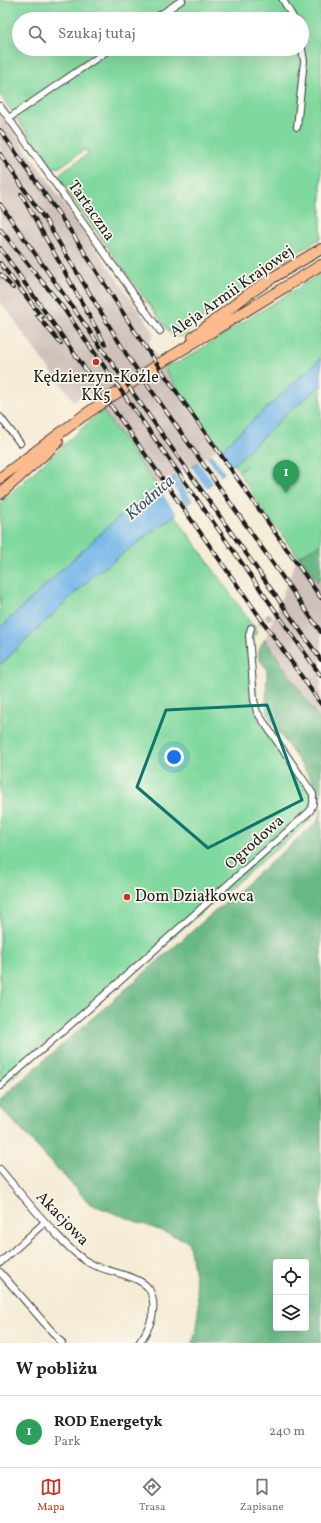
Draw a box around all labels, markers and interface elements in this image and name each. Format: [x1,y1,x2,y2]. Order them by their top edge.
search box [12,12,309,56]
icon: search [26,23,48,45]
text: Szukaj tutaj [58,24,136,45]
street label: Tartaczna [62,176,120,246]
street label: Aleja Armii Krajowej [165,241,299,343]
marker: Kędzierzyn-Koźle KK5 [91,357,101,367]
place label: Kędzierzyn-Koźle KK5 [33,367,159,407]
pin: 1 [273,460,299,493]
water label: Kłodnica [120,470,180,526]
your location [164,747,184,767]
street label: Ogrodowa [221,810,289,876]
place label: Dom Działkowca [135,886,254,908]
marker: Dom Działkowca [122,892,132,902]
street label: Akacjowa [30,1187,94,1251]
map controls [273,1259,309,1331]
button: locate [273,1259,309,1295]
button: layers [273,1295,309,1331]
text: W pobliżu [16,1358,97,1381]
text: ROD Energetyk [54,1412,163,1433]
text: 1 [26,1423,32,1441]
text: 240 m [269,1423,305,1441]
text: Park [54,1433,81,1451]
tab: Mapa [37,1476,65,1515]
tab: Trasa [139,1476,165,1515]
tab: Zapisane [240,1476,284,1515]

